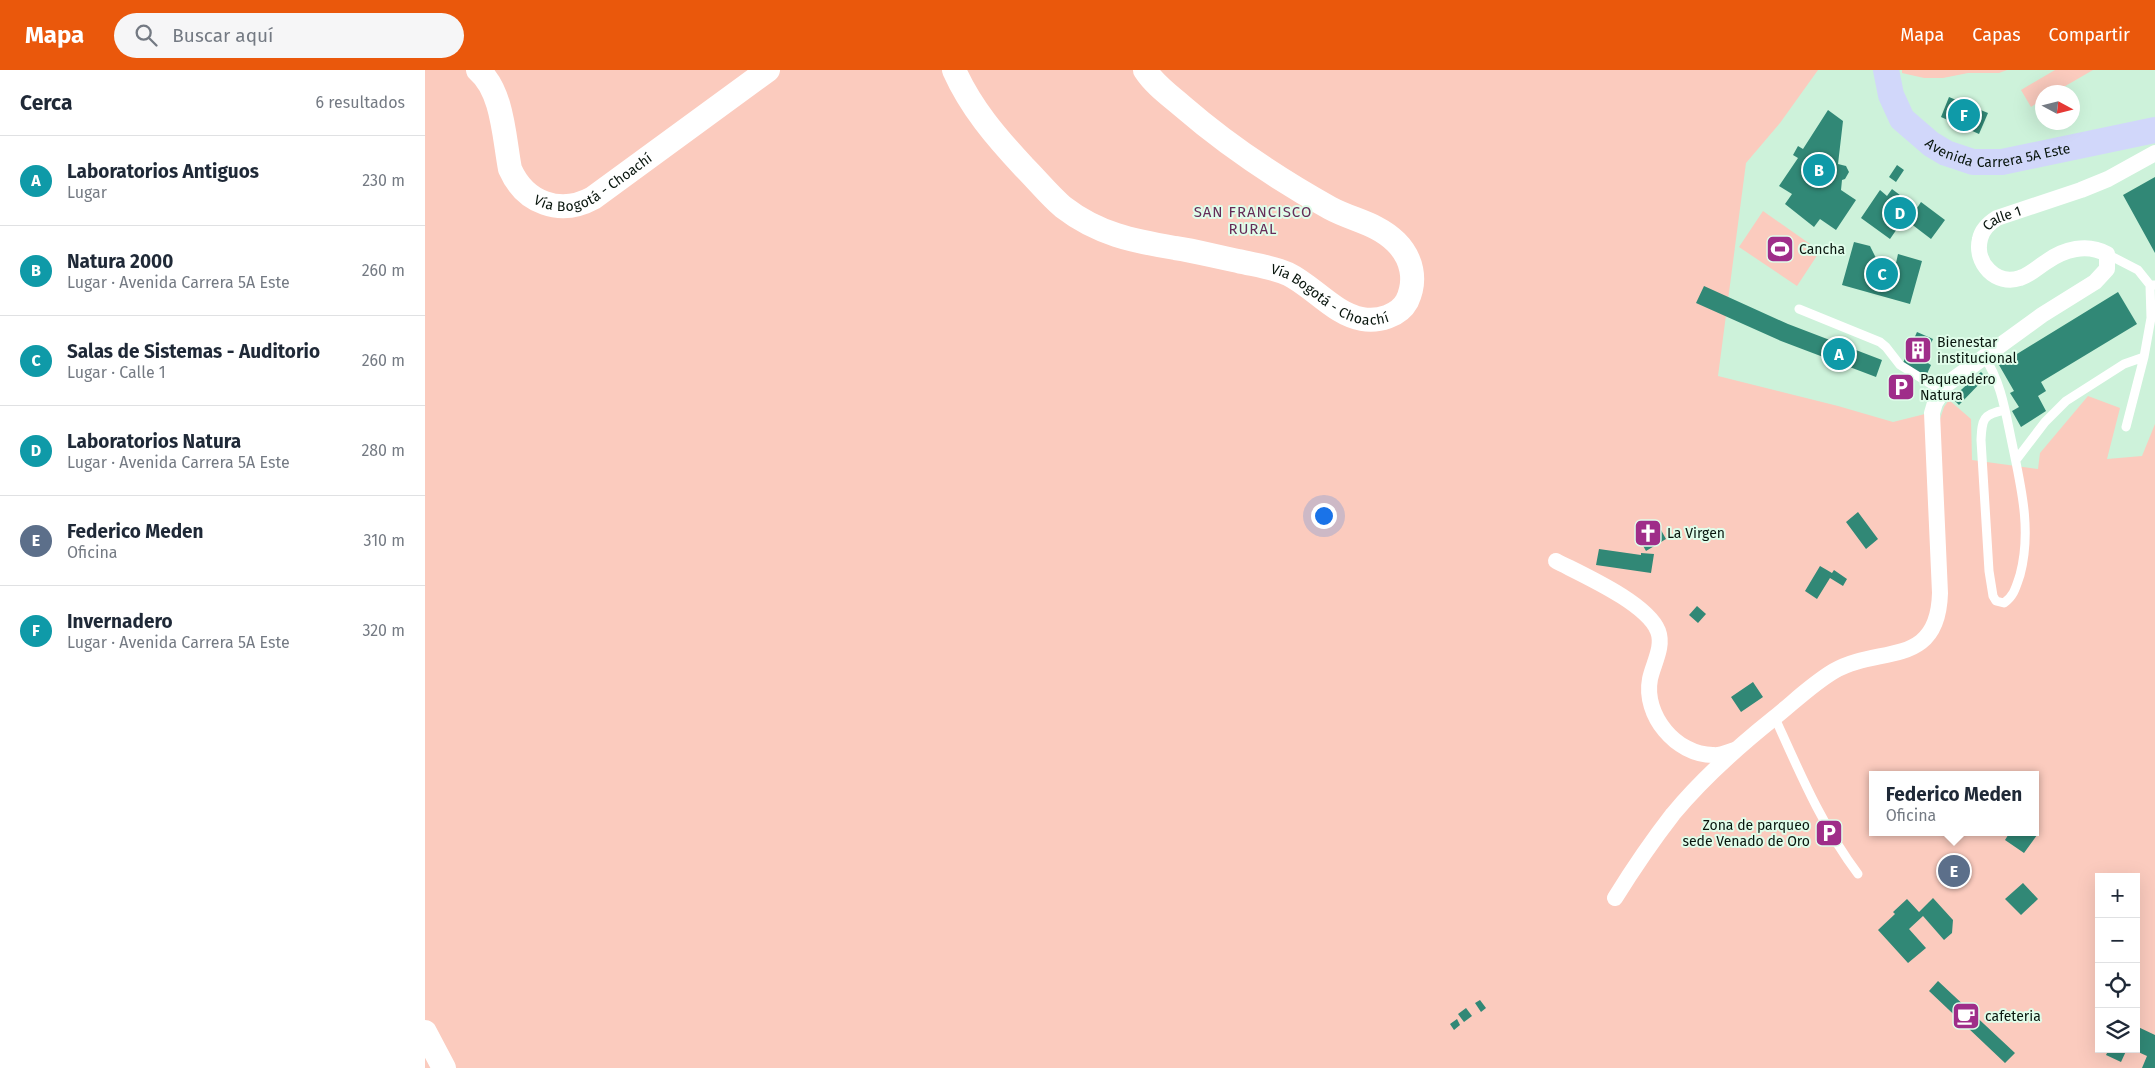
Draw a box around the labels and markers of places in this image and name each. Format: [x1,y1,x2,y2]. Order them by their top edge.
pin: F [1948,96,1980,134]
pin: B [1803,151,1835,189]
pin: D [1884,194,1916,232]
sports icon: Cancha [1765,234,1795,264]
place label: Cancha [1799,241,1845,258]
pin: C [1866,255,1898,293]
place label: Bienestar institucional [1937,334,2017,367]
pin: A [1823,335,1855,373]
building icon: Bienestar institucional [1903,335,1933,365]
place label: Paqueadero Natura [1920,371,1996,404]
parking icon: Paqueadero Natura [1886,372,1916,402]
church icon: La Virgen [1633,518,1663,548]
place label: La Virgen [1667,525,1725,542]
place label: Zona de parqueo sede Venado de Oro [1682,817,1810,850]
parking icon: Zona de parqueo sede Venado de Oro [1814,818,1844,848]
pin: E [1938,852,1970,890]
cafe icon: cafeteria [1951,1001,1981,1031]
place label: cafeteria [1985,1008,2041,1025]

